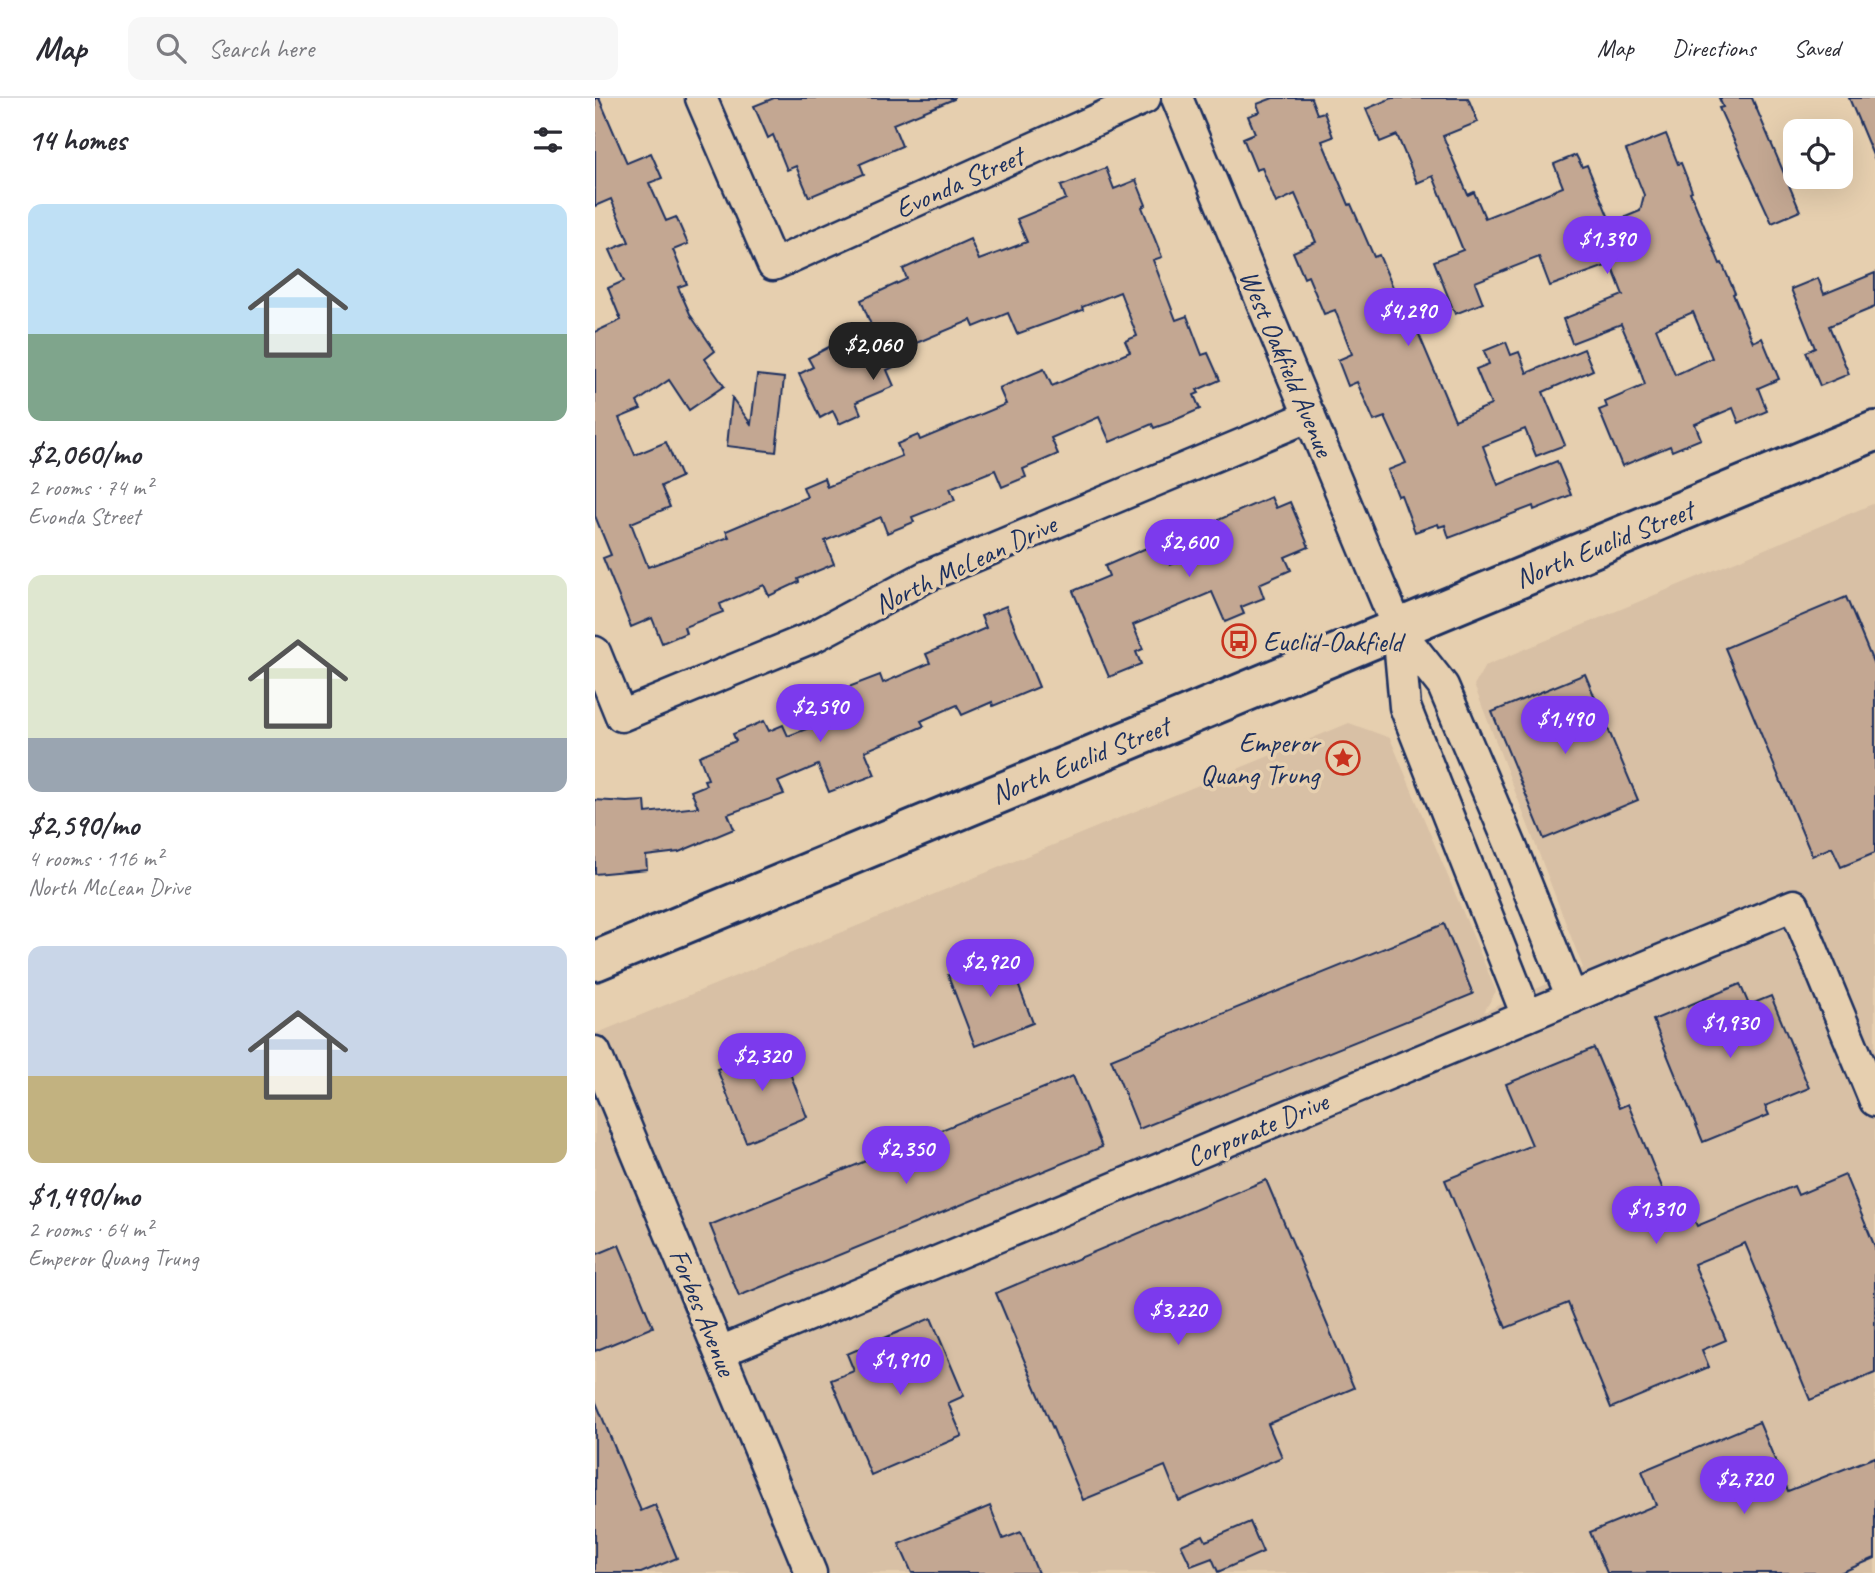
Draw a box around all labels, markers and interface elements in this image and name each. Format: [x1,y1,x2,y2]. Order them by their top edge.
search box [128,17,618,80]
text: Map [35,27,86,69]
icon: search [152,29,190,67]
text: Search here [208,32,314,65]
text: Map [1597,33,1634,63]
text: Directions [1672,33,1755,63]
text: Saved [1793,33,1840,63]
map controls [1783,119,1853,189]
button: locate [1783,119,1853,189]
text: 14 homes [28,121,126,159]
icon: filters [529,121,567,159]
street label: Evonda Street [890,137,1032,226]
pin: $1,390 [1550,216,1664,276]
text: $1,390 [1579,224,1635,253]
icon: home [235,250,361,376]
street label: West Oakfield Avenue [1232,264,1343,463]
pin: $4,290 [1351,288,1465,348]
text: $4,290 [1380,296,1436,325]
pin: $2,060 [816,322,930,382]
text: $2,060 [845,330,901,359]
text: $2,060/mo [28,435,141,473]
text: 2 rooms · 74 m² [28,473,152,502]
street label: North Euclid Street [1510,491,1702,596]
text: Evonda Street [28,502,140,531]
street label: North McLean Drive [868,506,1063,622]
pin: $2,600 [1132,519,1246,579]
text: $2,600 [1161,527,1217,556]
icon: home [235,621,361,747]
bus stop icon: Euclid-Oakfield [1220,622,1258,660]
place label: Euclid-Oakfield [1263,624,1406,659]
pin: $2,590 [763,684,877,744]
text: $2,590 [792,692,848,721]
pin: $1,490 [1508,696,1622,756]
text: $1,490 [1537,704,1593,733]
street label: North Euclid Street [986,707,1178,812]
place label: Emperor Quang Trung [1200,725,1322,792]
place icon: Emperor Quang Trung [1324,739,1362,777]
text: $2,590/mo [28,806,139,844]
text: 4 rooms · 116 m² [28,844,163,873]
text: North McLean Drive [28,873,190,902]
pin: $2,920 [933,940,1047,999]
text: $2,920 [962,947,1018,976]
icon: home [235,992,361,1118]
pin: $1,930 [1673,1000,1787,1060]
text: $1,930 [1702,1008,1758,1037]
pin: $2,320 [705,1034,819,1093]
text: $2,320 [734,1041,790,1070]
street label: Corporate Drive [1181,1083,1335,1174]
pin: $2,350 [849,1126,963,1186]
text: $2,350 [878,1134,934,1163]
text: $1,490/mo [28,1177,140,1215]
pin: $1,310 [1599,1186,1713,1246]
text: $1,310 [1628,1194,1684,1223]
text: 2 rooms · 64 m² [28,1215,152,1244]
street label: Forbes Avenue [662,1243,745,1382]
text: Emperor Quang Trung [28,1244,198,1273]
pin: $3,220 [1121,1288,1235,1347]
text: $3,220 [1150,1295,1206,1324]
pin: $1,910 [843,1338,957,1397]
text: $1,910 [872,1345,928,1374]
pin: $2,720 [1687,1456,1801,1516]
text: $2,720 [1716,1464,1772,1493]

